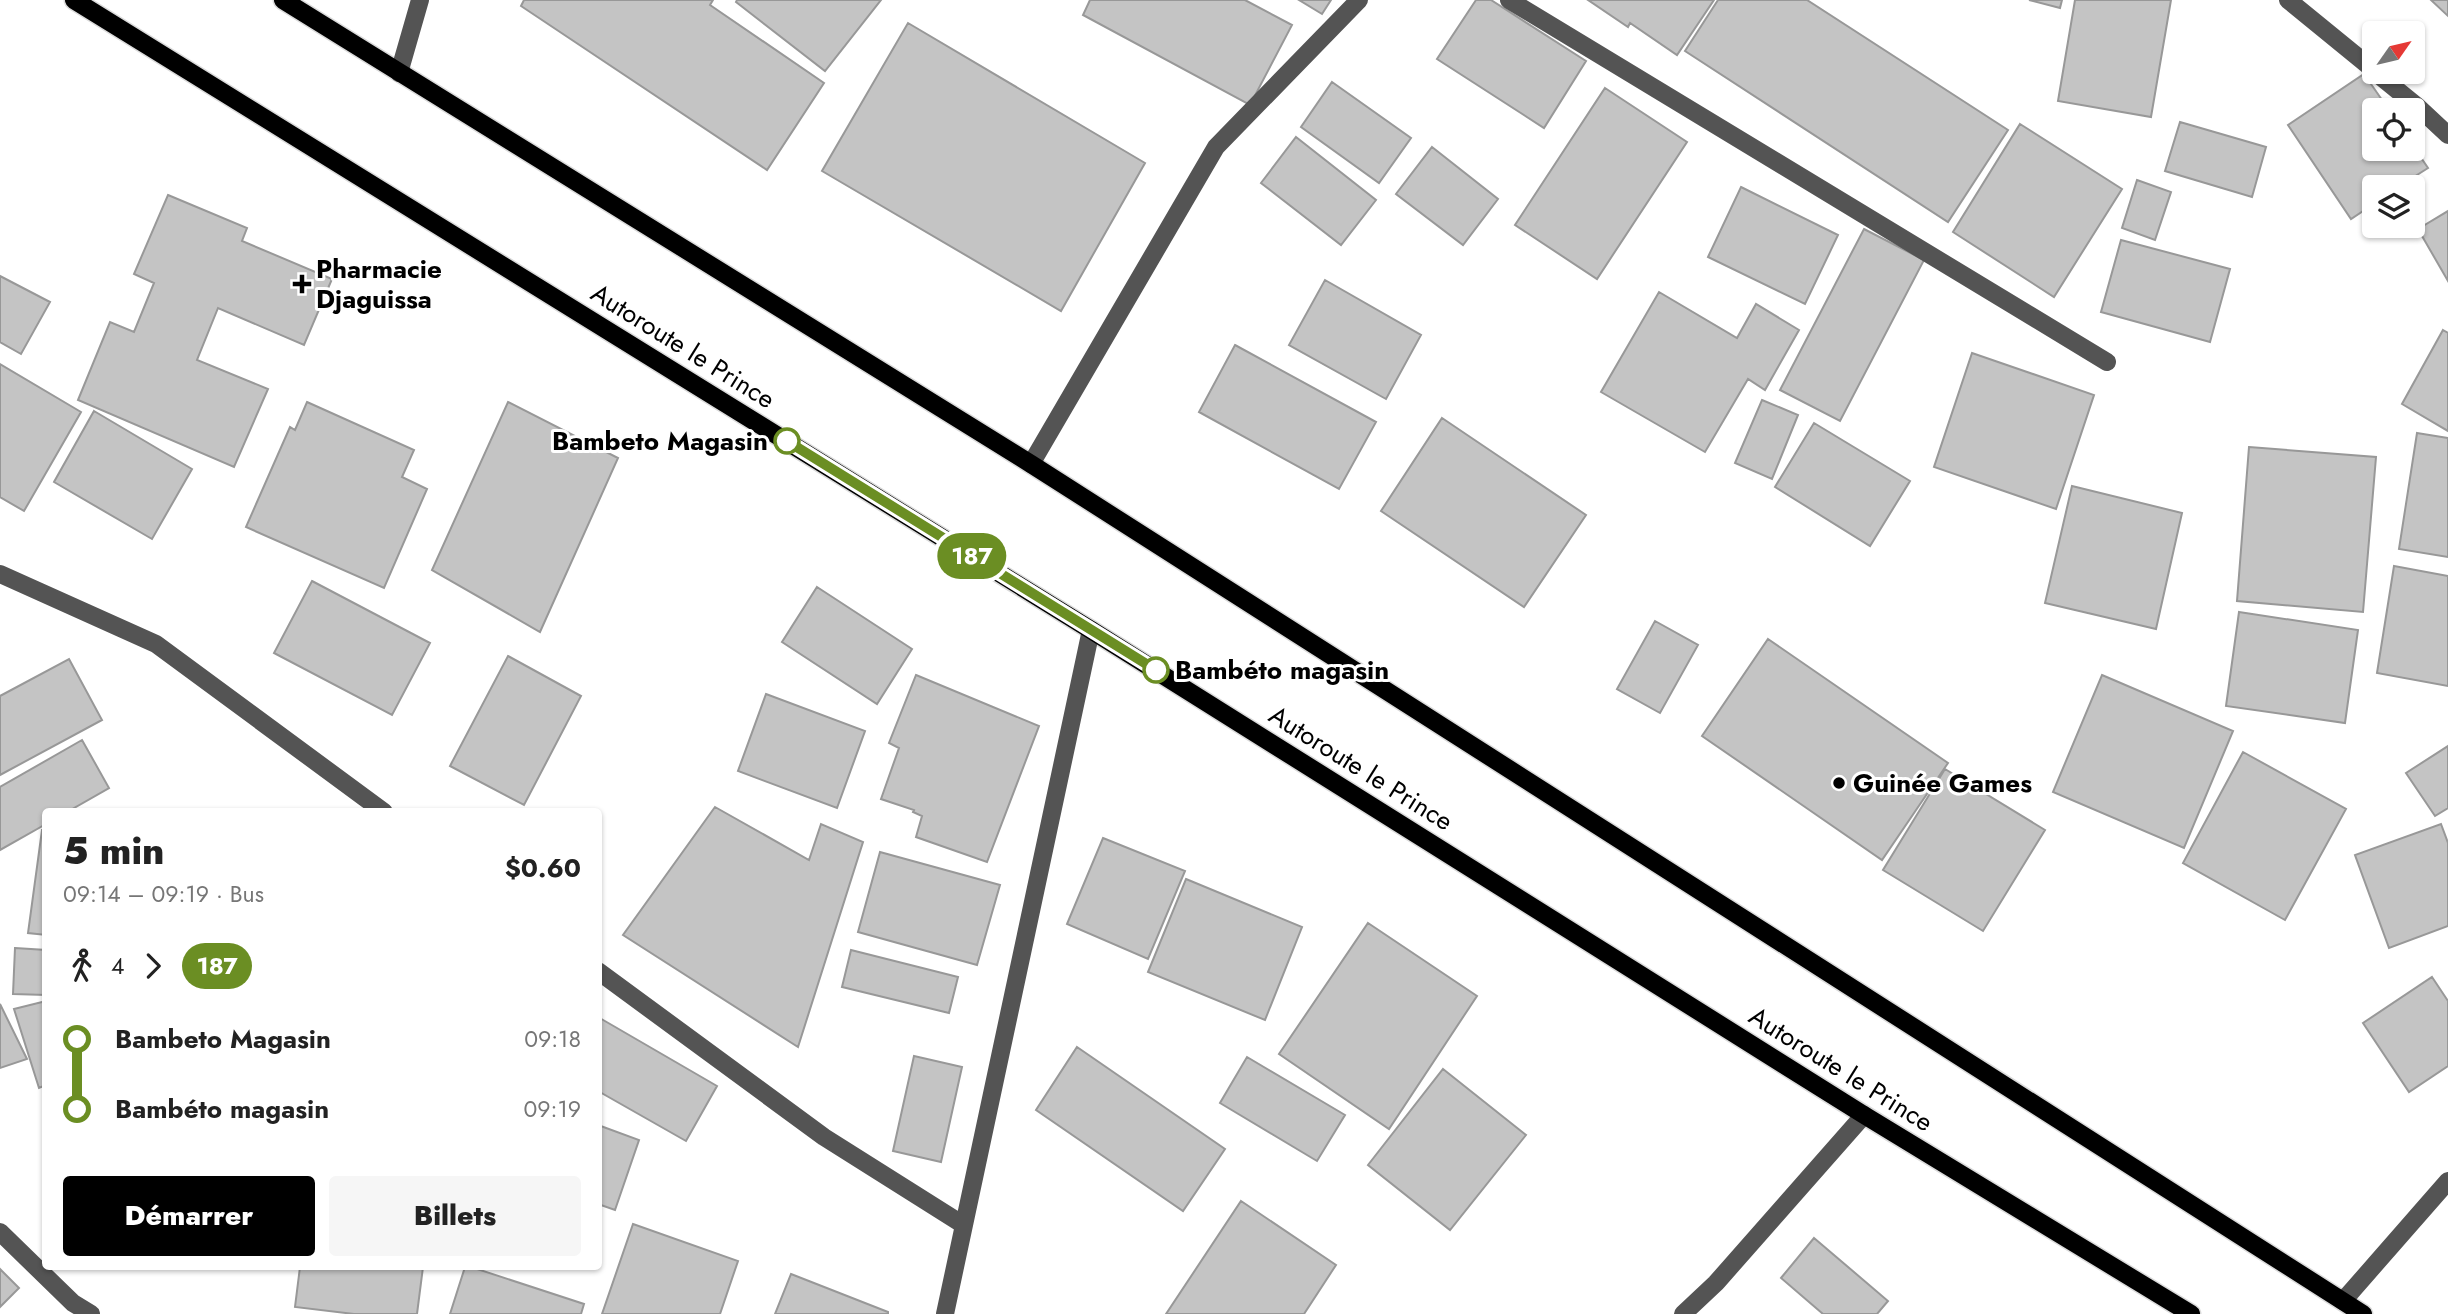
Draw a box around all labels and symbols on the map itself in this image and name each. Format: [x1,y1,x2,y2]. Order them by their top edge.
north arrow [2362,21,2426,84]
place label: Pharmacie Djaguissa [316,250,442,318]
street label: Autoroute le Prince [584,274,782,418]
marker: Pharmacie Djaguissa [294,276,310,292]
place label: Bambeto Magasin [552,422,768,460]
marker: Bambeto Magasin [774,428,800,454]
line badge: 187 [932,533,1012,579]
place label: Bambéto magasin [1175,651,1389,689]
marker: Bambéto magasin [1143,657,1169,683]
street label: Autoroute le Prince [1262,696,1460,840]
place label: Guinée Games [1853,764,2032,802]
marker: Guinée Games [1831,775,1847,791]
street label: Autoroute le Prince [1742,997,1940,1141]

